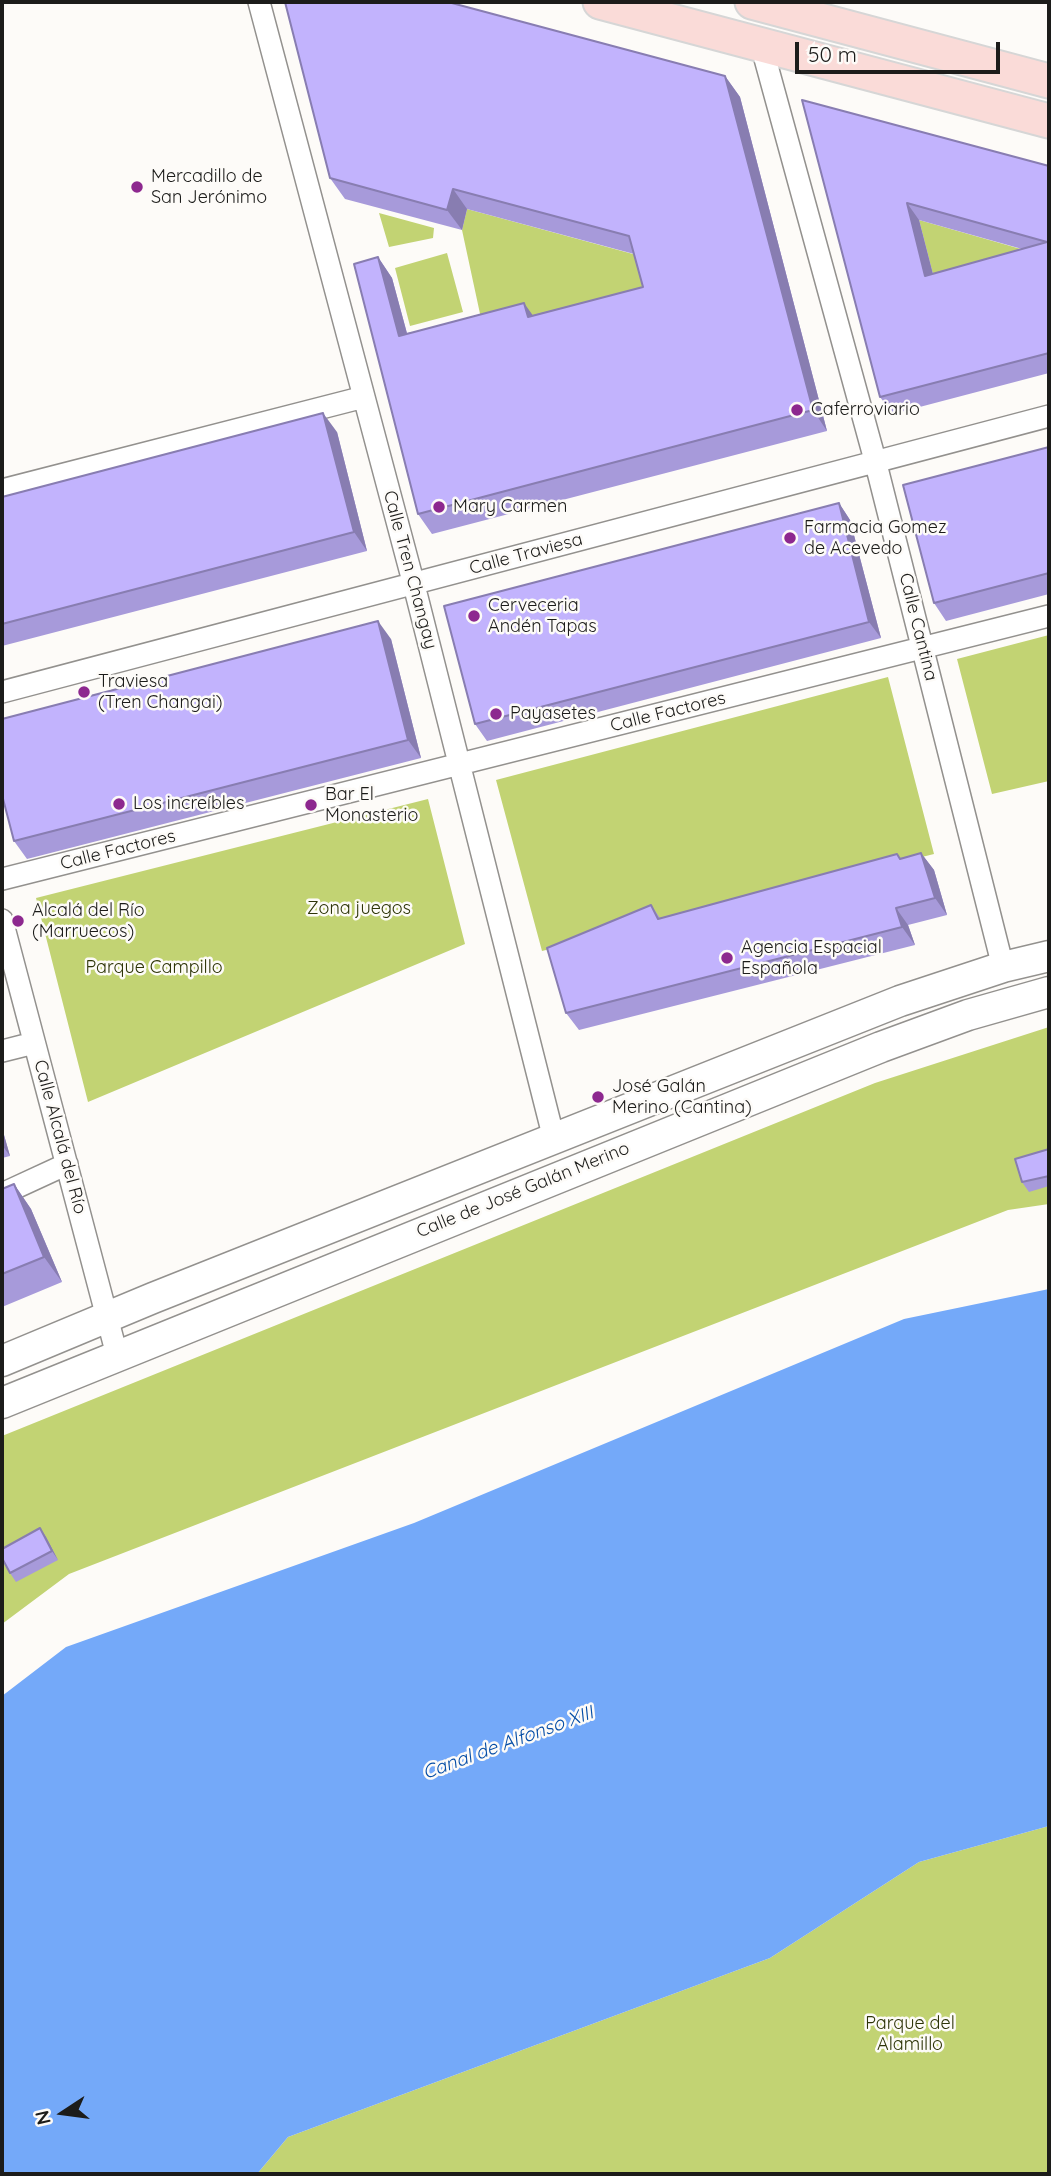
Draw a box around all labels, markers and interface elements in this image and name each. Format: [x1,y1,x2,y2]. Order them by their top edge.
scale bar [799,28,1004,72]
text: 50 m [808,41,857,67]
place label: Mercadillo de San Jerónimo [151,166,267,208]
marker: Mercadillo de San Jerónimo [129,179,145,195]
place label: Caferroviario [811,399,920,421]
marker: Caferroviario [789,402,805,418]
street label: Calle Tren Changay [378,488,442,652]
place label: Mary Carmen [453,496,567,518]
marker: Mary Carmen [431,499,447,515]
place label: Farmacia Gomez de Acevedo [804,517,947,560]
street label: Calle Traviesa [467,529,585,579]
marker: Farmacia Gomez de Acevedo [782,530,798,546]
street label: Calle Cantina [894,571,942,683]
place label: Cerveceria Andén Tapas [488,595,597,638]
marker: Cerveceria Andén Tapas [466,608,482,624]
place label: Traviesa (Tren Changai) [98,671,222,714]
marker: Traviesa (Tren Changai) [76,684,92,700]
street label: Calle Factores [608,687,728,737]
place label: Payasetes [510,703,596,725]
marker: Payasetes [488,706,504,722]
place label: Bar El Monasterio [325,784,418,826]
place label: Los increíbles [133,793,244,815]
marker: Los increíbles [111,796,127,812]
marker: Bar El Monasterio [303,797,319,813]
street label: Calle Factores [58,825,178,875]
park label: Zona juegos [307,898,411,920]
place label: Alcalá del Río (Marruecos) [32,900,145,942]
marker: Alcalá del Río (Marruecos) [10,913,26,929]
place label: Agencia Espacial Española [741,937,882,979]
marker: Agencia Espacial Española [719,950,735,966]
park label: Parque Campillo [85,957,223,979]
street label: Calle Alcalá del Río [29,1058,91,1216]
place label: José Galán Merino (Cantina) [612,1076,752,1118]
marker: José Galán Merino (Cantina) [590,1089,606,1105]
street label: Calle de José Galán Merino [413,1137,633,1243]
water label: Canal de Alfonso XIII [420,1702,596,1784]
park label: Parque del Alamillo [865,2013,955,2056]
north arrow [28,2078,98,2148]
text: N [29,2108,56,2127]

